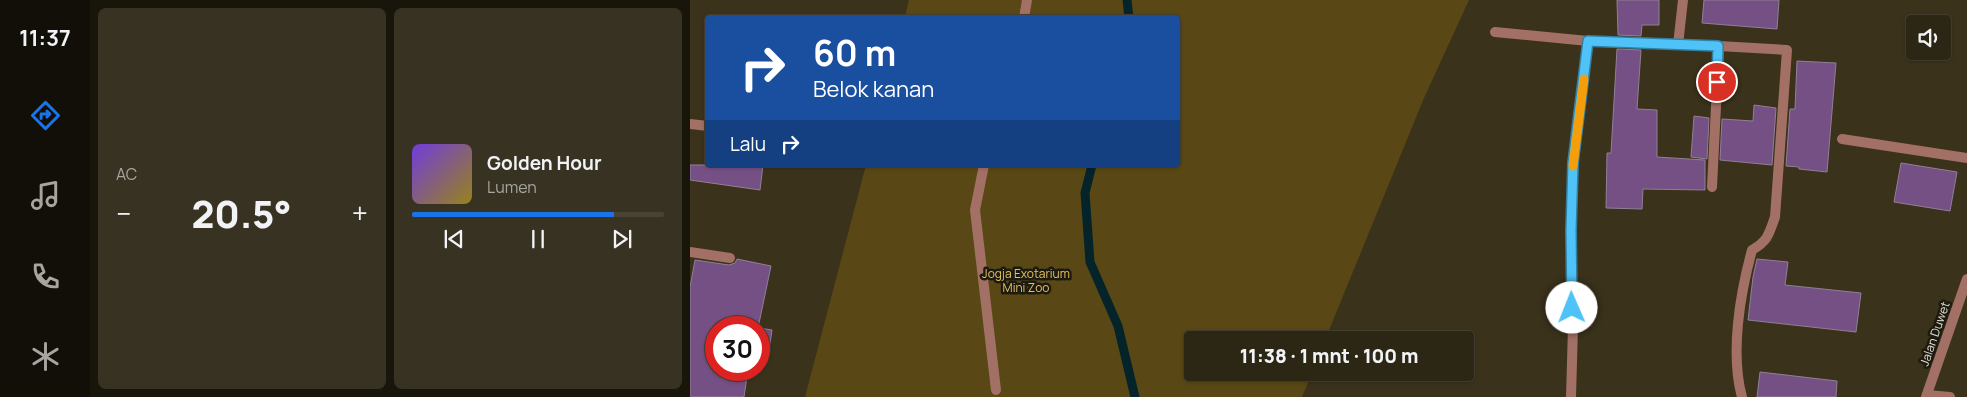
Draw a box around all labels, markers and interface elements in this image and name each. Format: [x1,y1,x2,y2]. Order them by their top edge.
map controls [1906,15,1951,60]
button: sound [1906,15,1951,60]
text: 11:37 [19,23,71,53]
text: 60 m [813,29,896,77]
icon: right [730,35,795,100]
pin [1696,61,1738,103]
icon: arrive [1703,68,1731,96]
text: Belok kanan [813,74,934,104]
icon: directions [28,98,63,133]
icon: right [776,130,804,158]
text: Lalu [730,131,766,157]
text: Golden Hour [487,150,601,176]
text: AC [116,163,137,185]
text: Lumen [487,176,537,198]
icon: music [28,178,63,213]
text: 20.5° [191,187,292,239]
text: − [116,194,131,232]
text: + [352,194,368,232]
icon: previous [440,225,468,253]
icon: pause [524,225,552,253]
icon: next [608,225,636,253]
icon: phone [28,259,63,294]
park label: Jogja Exotarium Mini Zoo [982,265,1070,296]
position arrow [1545,281,1597,333]
street label: Jalan Duwet [1916,299,1954,368]
speed limit sign: 30 [705,316,770,381]
icon: climate [28,339,63,374]
text: 11:38 · 1 mnt · 100 m [1240,343,1418,369]

